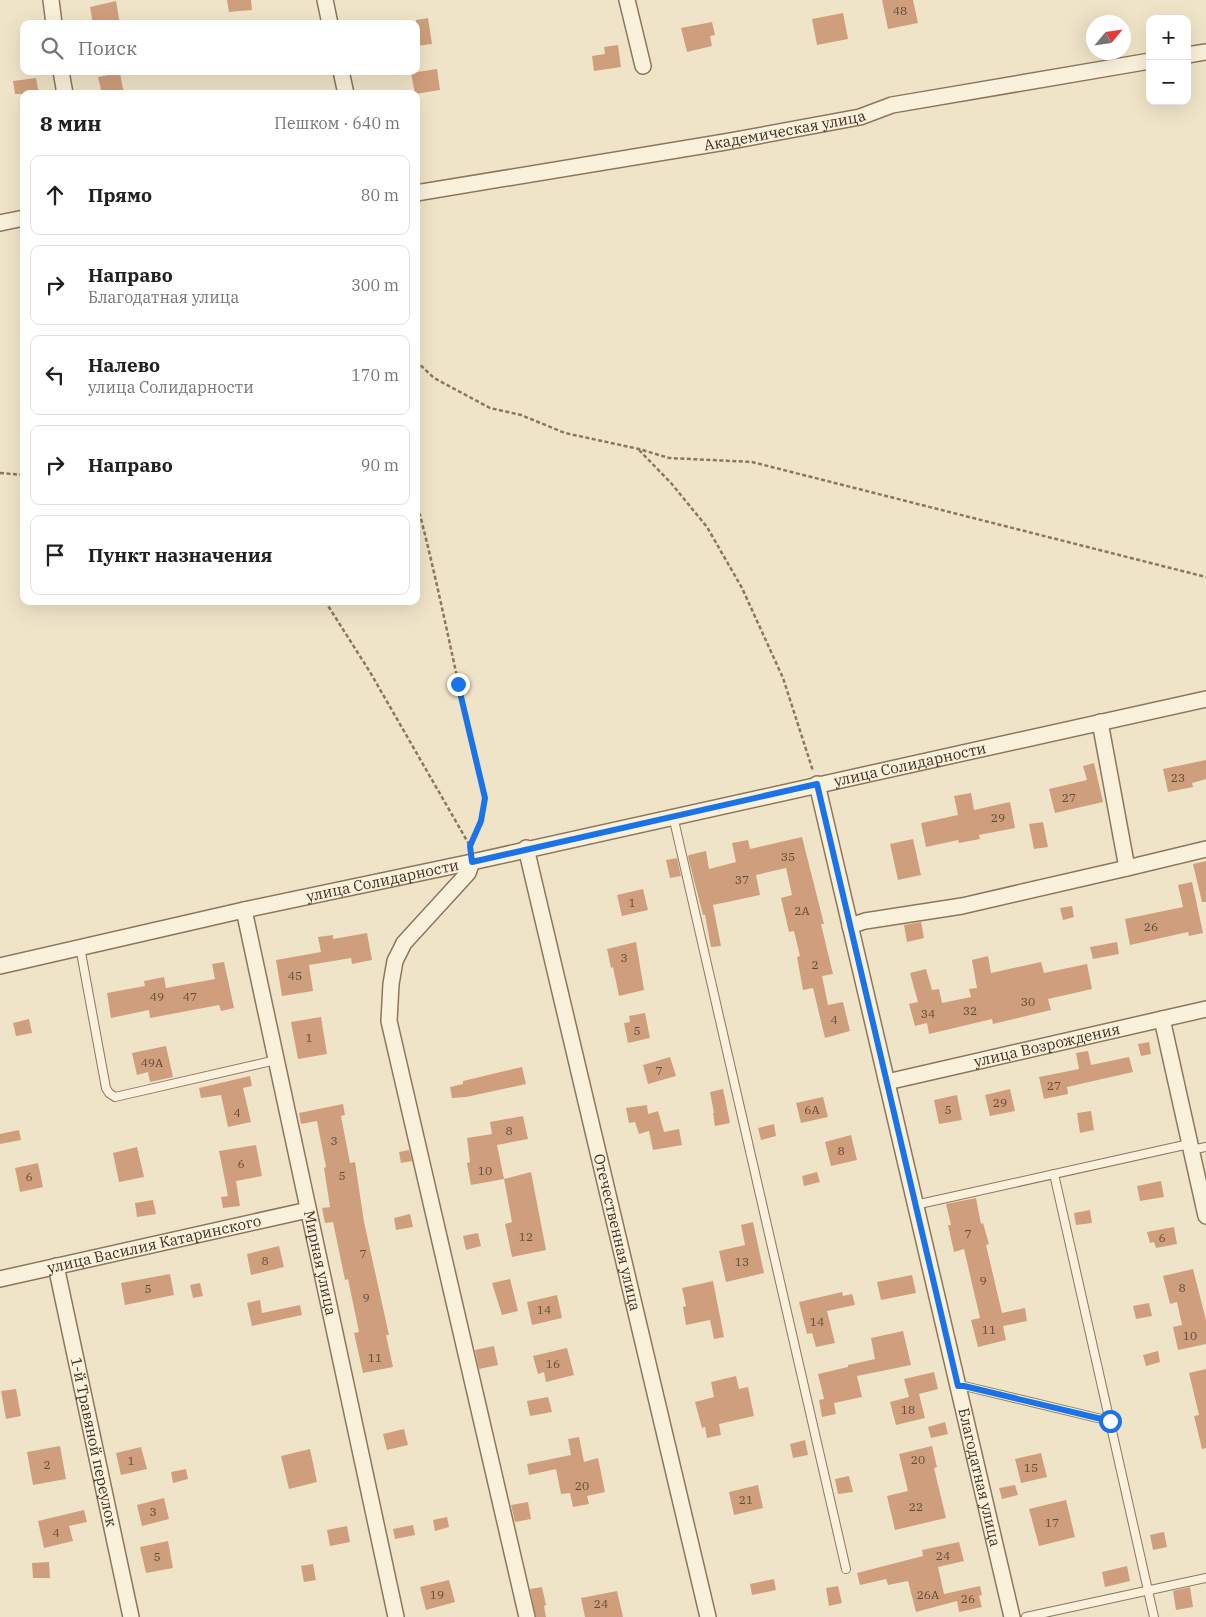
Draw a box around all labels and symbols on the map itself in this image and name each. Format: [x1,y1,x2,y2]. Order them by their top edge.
house number: 48 [893,3,907,18]
north arrow [1086,15,1131,60]
street label: Академическая улица [702,106,868,154]
route end [447,673,470,696]
street label: улица Солидарности [832,738,988,790]
house number: 23 [1171,770,1185,785]
house number: 27 [1062,790,1076,805]
house number: 29 [991,810,1005,825]
house number: 35 [781,849,795,864]
street label: улица Солидарности [304,855,461,906]
house number: 37 [735,872,749,887]
house number: 1 [628,895,636,910]
house number: 2А [794,903,810,918]
house number: 26 [1144,919,1158,934]
house number: 3 [620,950,628,965]
house number: 2 [811,957,819,972]
house number: 45 [288,968,302,983]
house number: 49 [150,989,164,1004]
house number: 47 [183,989,197,1004]
house number: 30 [1021,994,1035,1009]
house number: 32 [963,1003,977,1018]
house number: 34 [921,1006,935,1021]
house number: 4 [830,1012,838,1027]
street label: улица Возрождения [972,1019,1122,1071]
house number: 5 [633,1023,641,1038]
house number: 1 [305,1030,313,1045]
house number: 49А [141,1055,164,1070]
house number: 7 [655,1063,663,1078]
house number: 27 [1047,1078,1061,1093]
house number: 29 [993,1095,1007,1110]
house number: 6А [804,1102,820,1117]
house number: 5 [944,1102,952,1117]
house number: 4 [233,1105,241,1120]
house number: 8 [505,1123,513,1138]
house number: 3 [330,1133,338,1148]
house number: 8 [837,1143,845,1158]
street label: Отечественная улица [590,1152,645,1313]
house number: 6 [237,1156,245,1171]
house number: 10 [478,1163,492,1178]
house number: 5 [338,1168,346,1183]
house number: 6 [25,1169,33,1184]
street label: Мирная улица [300,1209,341,1317]
street label: улица Василия Катаринского [45,1211,263,1277]
house number: 7 [964,1226,972,1241]
house number: 12 [519,1229,533,1244]
house number: 6 [1158,1230,1166,1245]
house number: 7 [359,1246,367,1261]
house number: 8 [261,1253,269,1268]
house number: 13 [735,1254,749,1269]
house number: 9 [979,1273,987,1288]
house number: 8 [1178,1280,1186,1295]
house number: 5 [144,1281,152,1296]
house number: 9 [362,1290,370,1305]
house number: 14 [537,1302,551,1317]
house number: 14 [810,1314,824,1329]
house number: 11 [982,1322,996,1337]
house number: 10 [1183,1328,1197,1343]
house number: 11 [368,1350,382,1365]
street label: 1-й Травяной переулок [67,1355,122,1529]
house number: 16 [546,1356,560,1371]
house number: 18 [901,1402,915,1417]
street label: Благодатная улица [954,1406,1005,1548]
route start [1099,1410,1122,1433]
house number: 20 [911,1452,925,1467]
house number: 1 [127,1453,135,1468]
house number: 2 [43,1457,51,1472]
house number: 15 [1024,1460,1038,1475]
house number: 20 [575,1478,589,1493]
house number: 21 [739,1492,753,1507]
house number: 22 [909,1499,923,1514]
house number: 3 [149,1504,157,1519]
house number: 17 [1045,1515,1059,1530]
house number: 4 [52,1525,60,1540]
house number: 24 [936,1548,950,1563]
house number: 5 [153,1549,161,1564]
house number: 19 [430,1587,444,1602]
house number: 26А [917,1587,940,1602]
house number: 26 [961,1591,975,1606]
house number: 24 [594,1596,608,1611]

